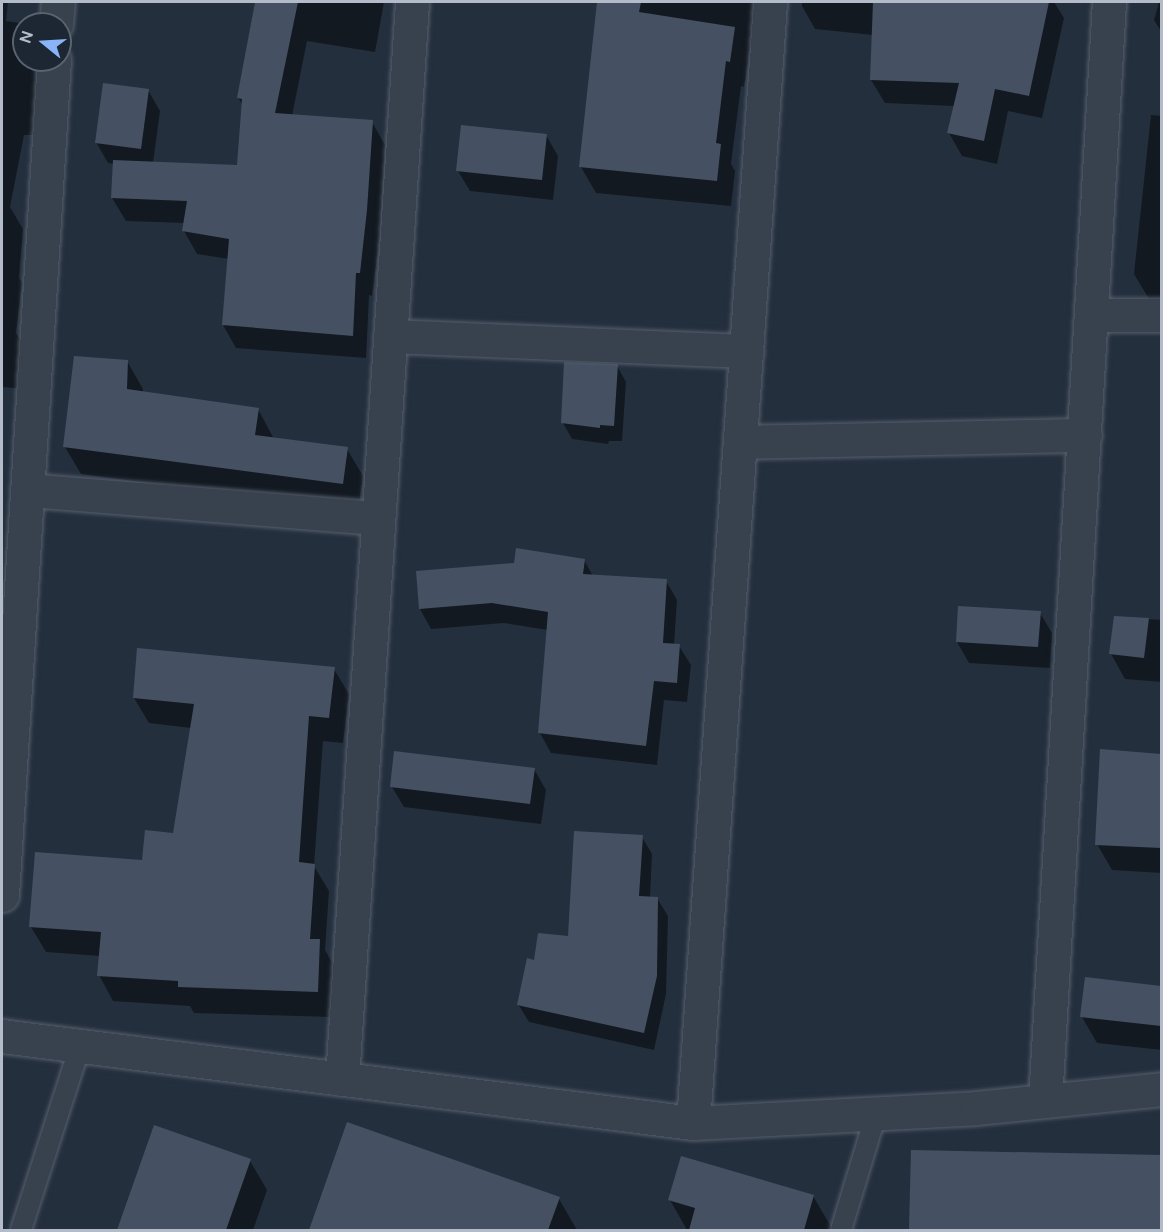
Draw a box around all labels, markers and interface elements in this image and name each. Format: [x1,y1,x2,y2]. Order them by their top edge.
north arrow [12,12,72,72]
text: N [15,28,38,46]

